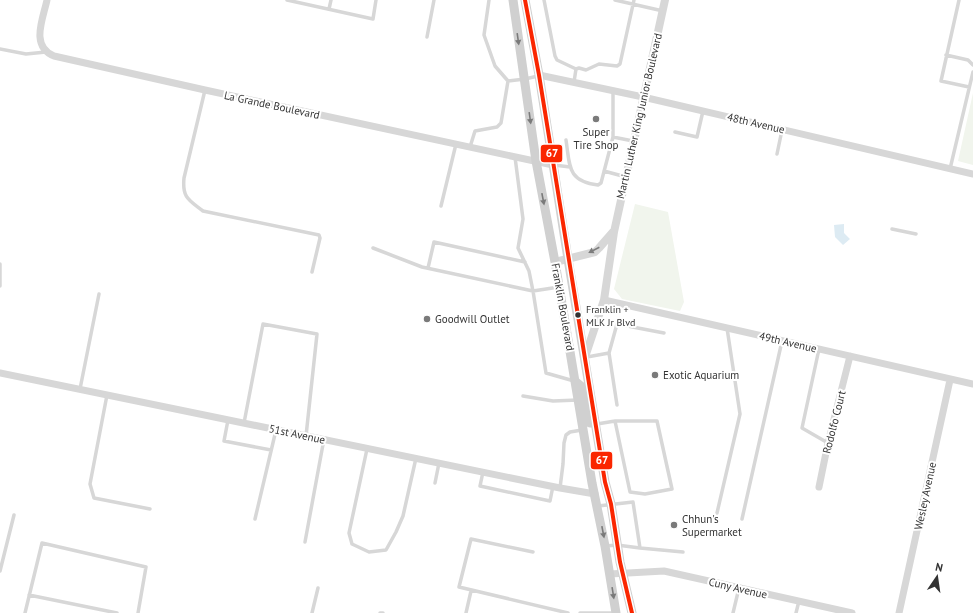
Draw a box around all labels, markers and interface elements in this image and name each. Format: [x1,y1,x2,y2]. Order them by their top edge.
street label: Martin Luther King Junior Boulevard [613,32,665,200]
one-way arrow [515,33,521,45]
street label: La Grande Boulevard [223,88,321,122]
street label: 48th Avenue [726,110,787,137]
one-way arrow [527,112,533,124]
marker: Super Tire Shop [591,114,601,124]
place label: Super Tire Shop [573,125,619,152]
line badge: 67 [540,144,563,163]
text: 67 [546,146,558,160]
one-way arrow [540,193,546,206]
one-way arrow [588,247,600,254]
street label: Franklin Boulevard [548,262,578,352]
place label: Franklin + MLK Jr Blvd [586,303,636,329]
marker: Franklin + MLK Jr Blvd [573,310,583,320]
place label: Goodwill Outlet [435,312,510,326]
marker: Goodwill Outlet [422,314,432,324]
street label: 49th Avenue [758,329,819,356]
place label: Exotic Aquarium [663,368,739,382]
marker: Exotic Aquarium [650,370,660,380]
street label: Rodolfo Court [819,389,849,455]
street label: 51st Avenue [268,421,327,447]
line badge: 67 [590,451,613,470]
text: 67 [596,453,608,467]
street label: Wesley Avenue [911,460,939,531]
place label: Chhun's Supermarket [682,512,742,539]
marker: Chhun's Supermarket [669,520,679,530]
one-way arrow [600,526,606,538]
north arrow [917,557,957,597]
text: N [934,560,944,575]
street label: Cuny Avenue [707,574,769,602]
one-way arrow [610,587,616,599]

